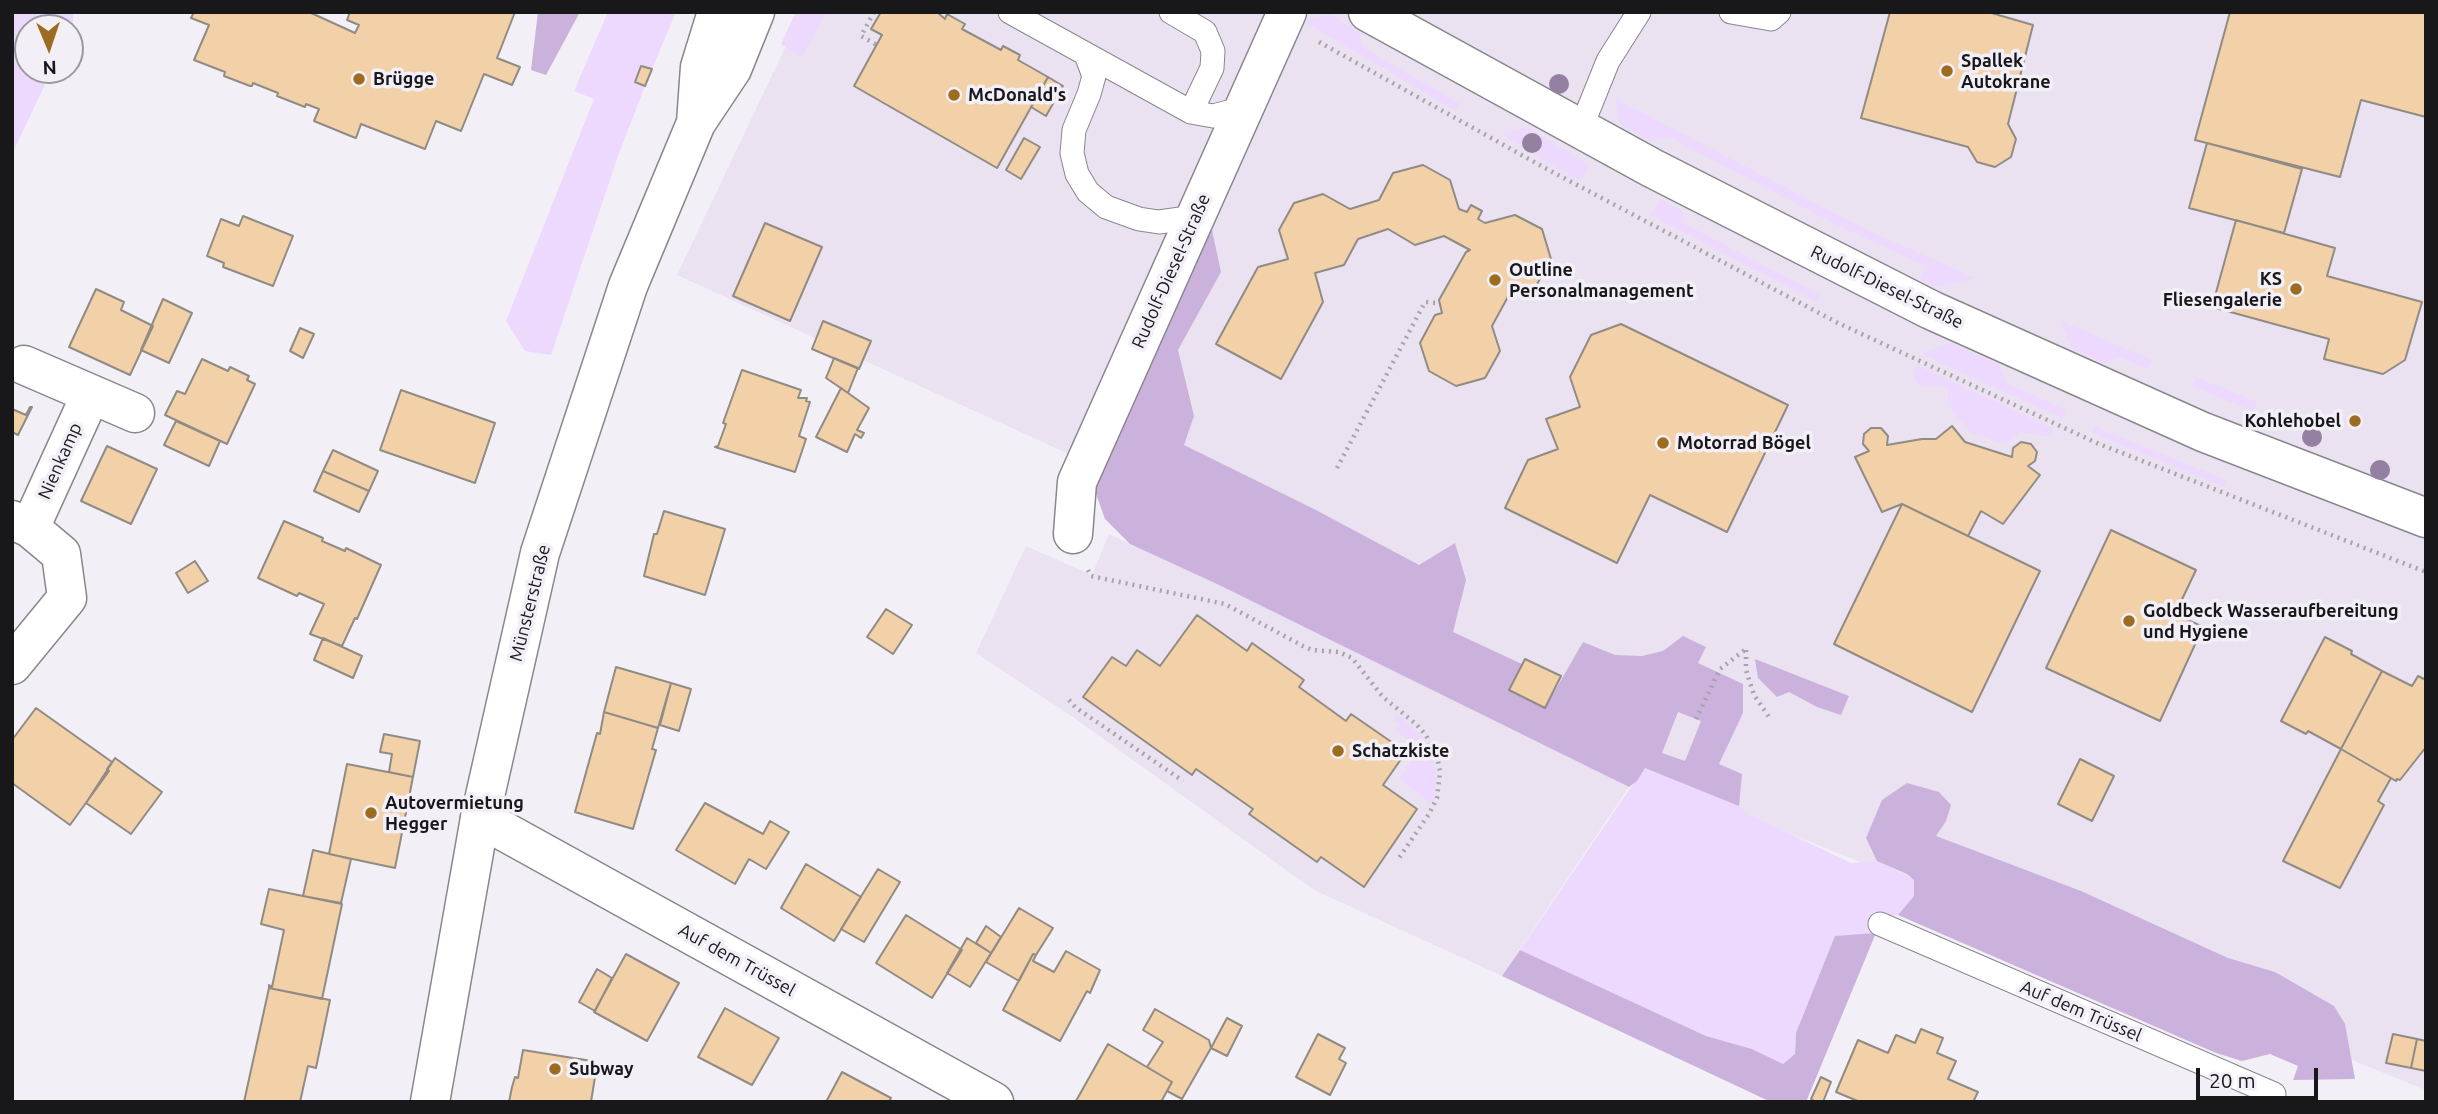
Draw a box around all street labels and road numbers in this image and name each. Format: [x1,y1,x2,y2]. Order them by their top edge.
street label: Rudolf-Diesel-Straße [1127,190,1215,352]
street label: Rudolf-Diesel-Straße [1807,241,1967,333]
street label: Nienkamp [33,419,87,503]
street label: Münsterstraße [505,542,555,664]
street label: Auf dem Trüssel [675,919,799,1001]
street label: Auf dem Trüssel [2017,976,2145,1046]

